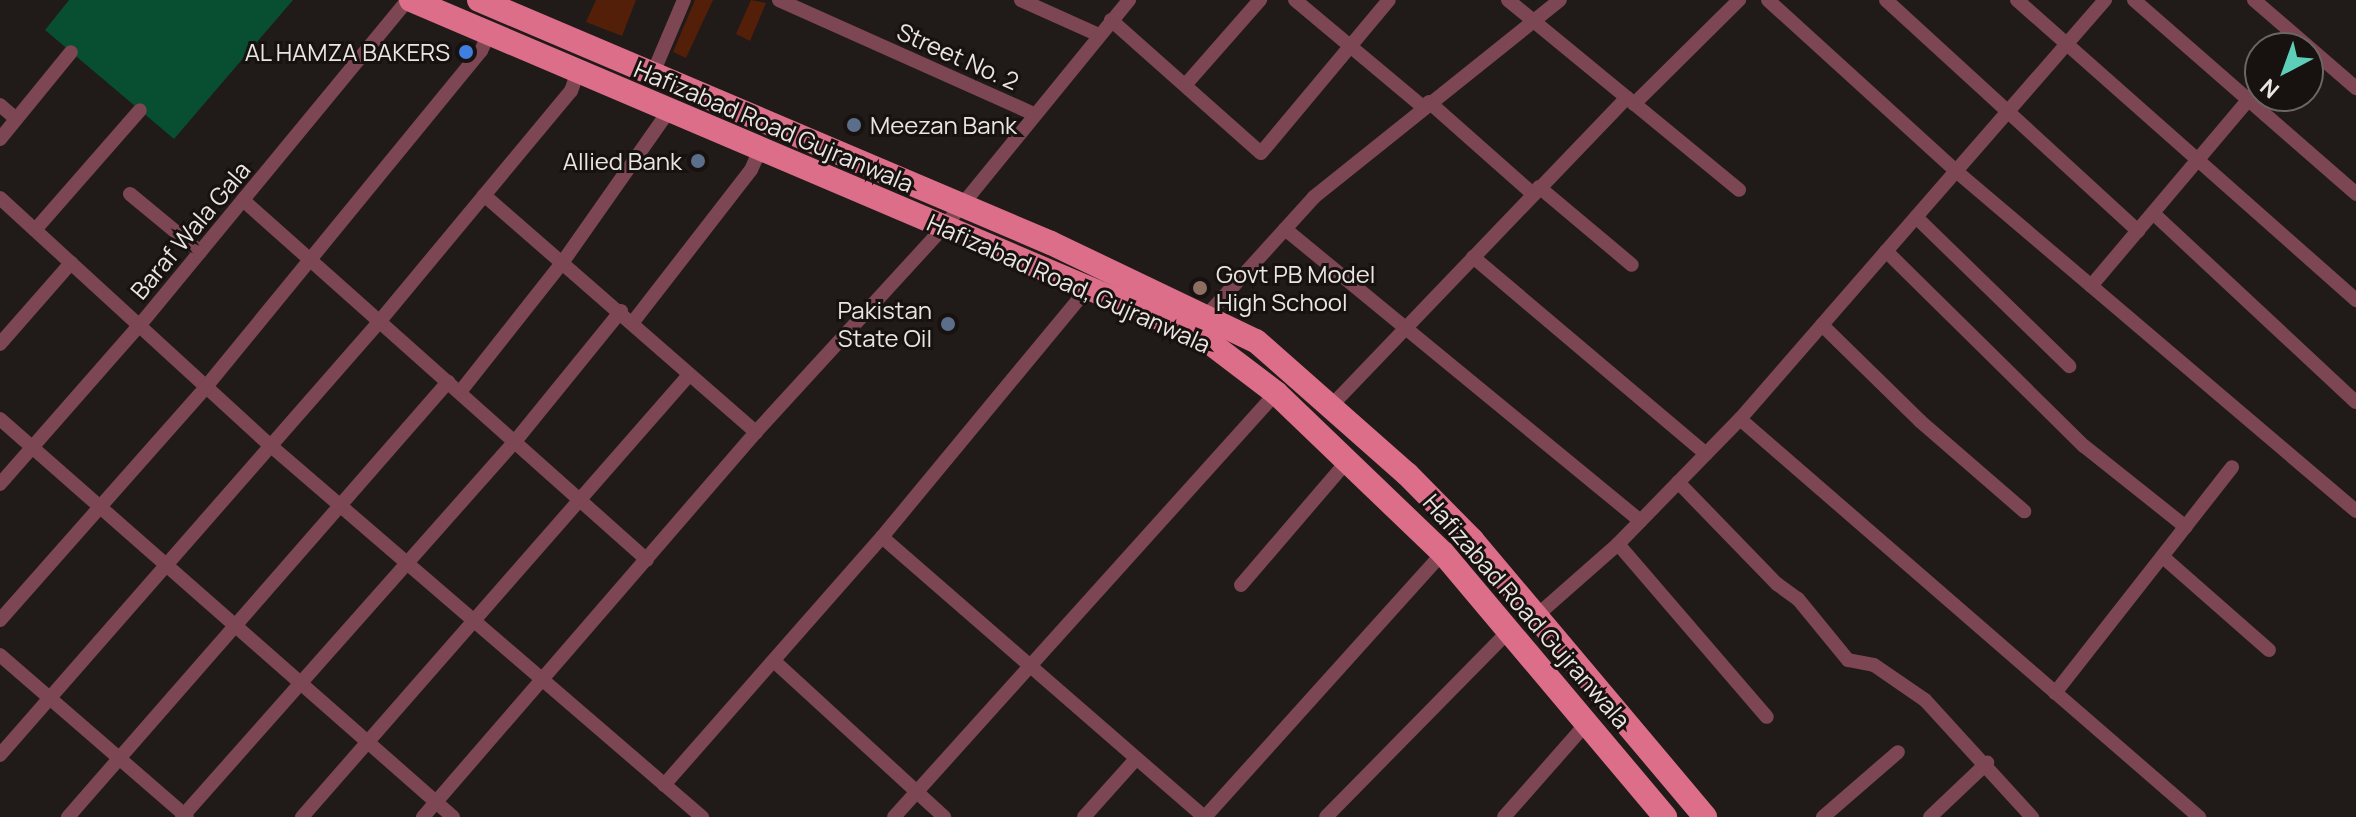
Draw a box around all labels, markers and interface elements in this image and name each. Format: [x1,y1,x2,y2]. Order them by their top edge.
street label: Street No. 2 [893,16,1023,96]
north arrow [2244,32,2324,112]
place label: AL HAMZA BAKERS [243,38,450,66]
marker: AL HAMZA BAKERS [457,43,475,61]
street label: Hafizabad Road Gujranwala [630,54,918,198]
text: N [2254,72,2285,105]
place label: Meezan Bank [870,111,1017,139]
marker: Meezan Bank [845,116,863,134]
place label: Allied Bank [563,147,682,175]
marker: Allied Bank [689,152,707,170]
street label: Baraf Wala Gala [124,155,256,305]
street label: Hafizabad Road, Gujranwala [923,207,1215,359]
place label: Govt PB Model High School [1216,260,1375,316]
marker: Govt PB Model High School [1191,279,1209,297]
place label: Pakistan State Oil [837,296,932,352]
marker: Pakistan State Oil [939,315,957,333]
street label: Hafizabad Road Gujranwala [1417,488,1637,734]

